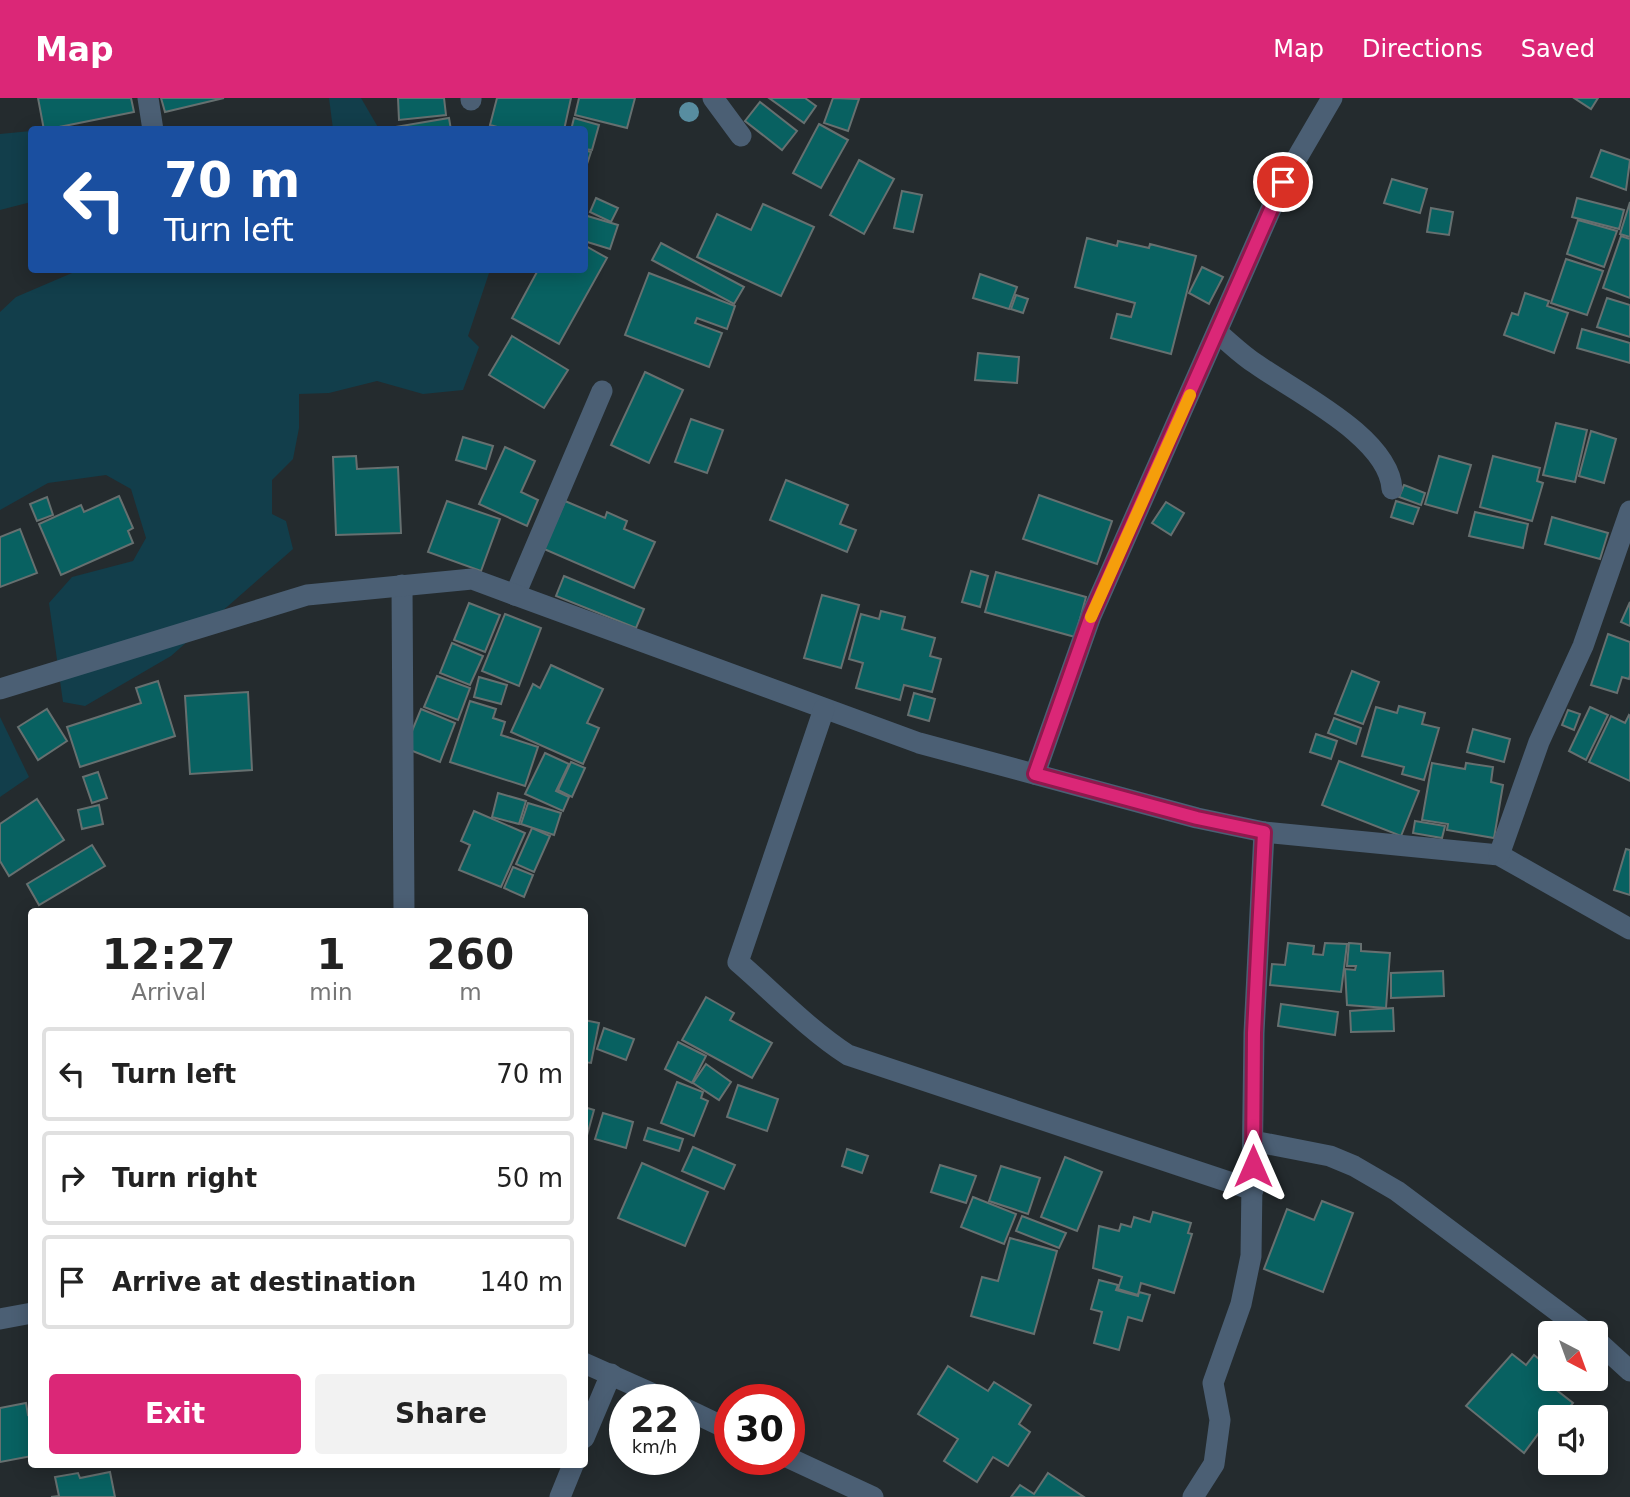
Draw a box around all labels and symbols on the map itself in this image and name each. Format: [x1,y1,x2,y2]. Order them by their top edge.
pin [1253,152,1313,212]
position arrow [1216,1129,1290,1203]
north arrow [1538,1321,1608,1391]
speed limit sign: 30 [714,1384,805,1475]

